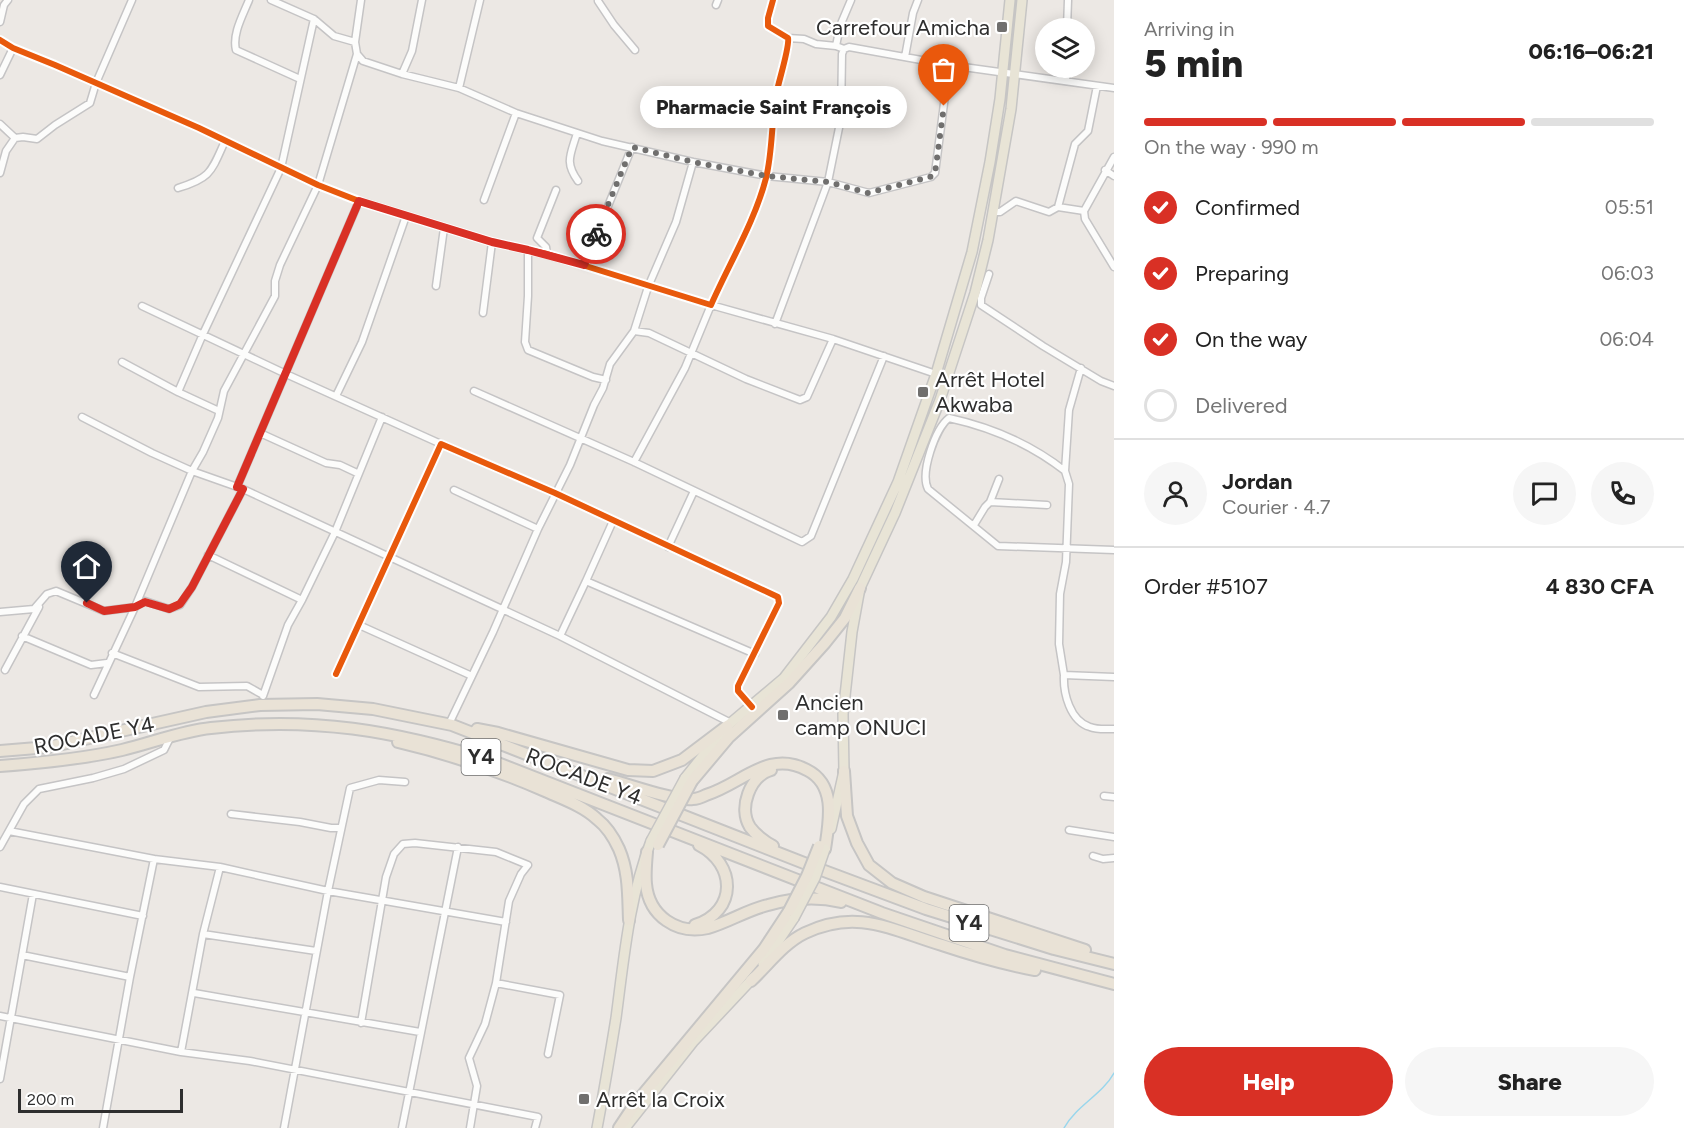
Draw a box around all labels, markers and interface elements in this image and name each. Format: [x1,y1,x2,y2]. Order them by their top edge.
place label: Carrefour Amicha [816,14,990,41]
text: Arriving in [1144,17,1234,41]
map controls [1035,18,1095,78]
button: layers [1035,18,1095,78]
marker: Carrefour Amicha [995,20,1009,34]
text: 06:16–06:21 [1529,38,1654,65]
text: 5 min [1144,40,1243,87]
pin [918,44,969,106]
icon: bag [927,53,960,86]
callout: Pharmacie Saint François [641,85,908,127]
text: Pharmacie Saint François [656,95,891,119]
text: On the way · 990 m [1144,135,1319,159]
icon: check [1144,191,1177,224]
text: Confirmed [1195,194,1300,221]
text: 05:51 [1605,195,1654,219]
courier [566,204,626,264]
icon: bike [580,218,613,251]
icon: check [1144,257,1177,290]
text: Preparing [1195,260,1289,287]
text: 06:03 [1601,261,1654,285]
icon: check [1144,323,1177,356]
text: On the way [1195,326,1307,353]
text: 06:04 [1600,327,1654,351]
place label: Arrêt Hotel Akwaba [935,366,1045,418]
marker: Arrêt Hotel Akwaba [916,385,930,399]
text: Delivered [1195,392,1288,419]
button: person [1144,462,1207,525]
button: chat [1513,462,1576,525]
button: phone [1591,462,1654,525]
text: Jordan [1222,468,1293,495]
text: Courier · 4.7 [1222,495,1331,519]
pin [61,541,112,603]
icon: home [70,550,103,583]
text: Order #5107 [1144,573,1268,600]
text: 4 830 CFA [1546,573,1654,600]
place label: Ancien camp ONUCI [795,689,927,741]
marker: Ancien camp ONUCI [776,708,790,722]
street label: ROCADE Y4 [32,711,157,760]
road number: Y4 [462,739,500,775]
street label: ROCADE Y4 [522,742,646,811]
road number: Y4 [950,905,988,941]
button: Help [1144,1047,1393,1116]
button: Share [1405,1047,1654,1116]
scale bar [18,1086,183,1114]
place label: Arrêt la Croix [596,1086,725,1113]
text: 200 m [27,1090,74,1109]
marker: Arrêt la Croix [577,1092,591,1106]

